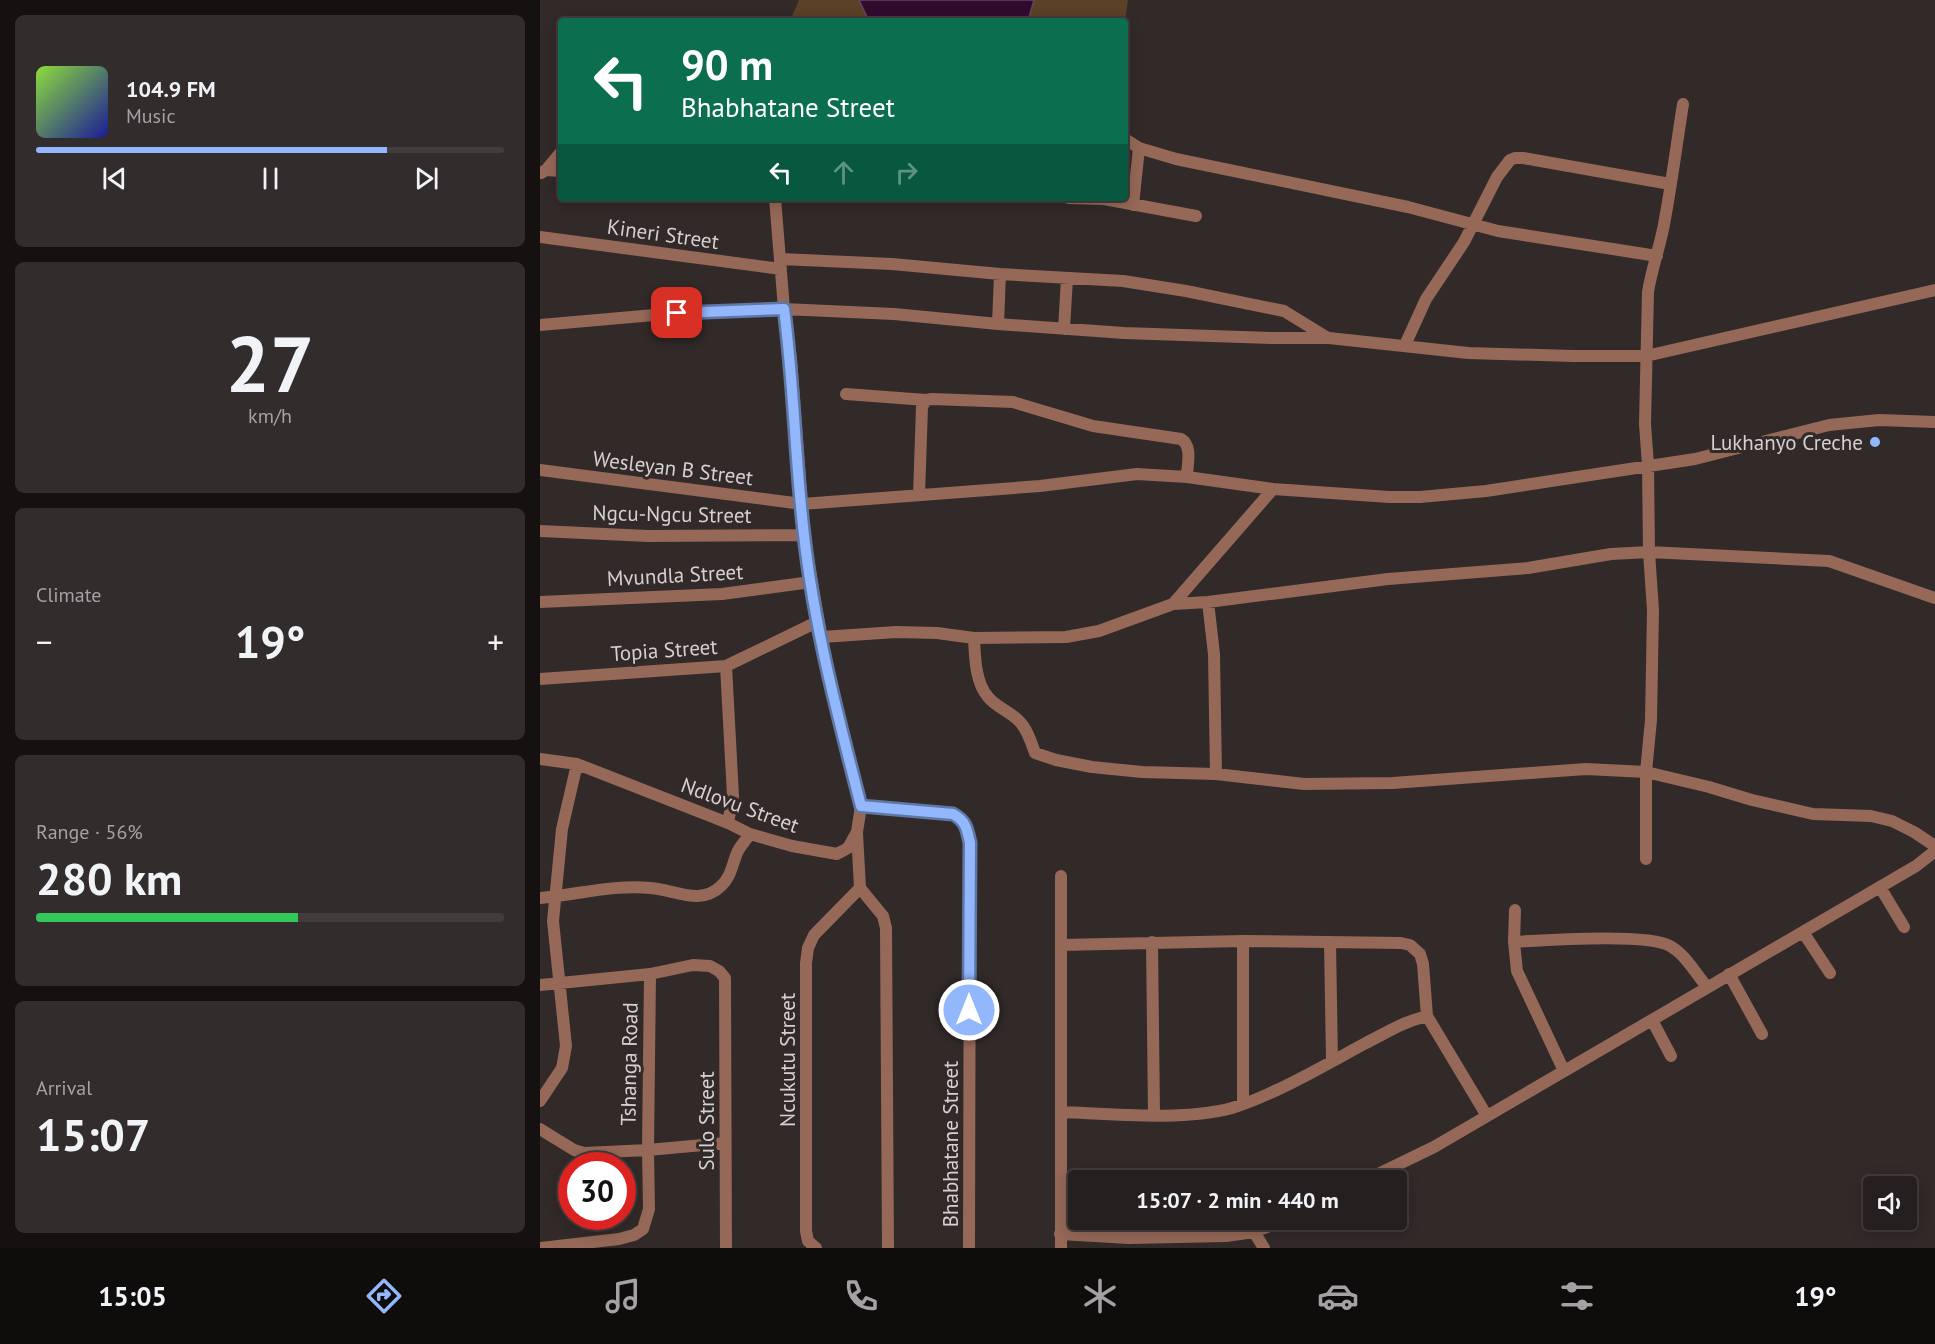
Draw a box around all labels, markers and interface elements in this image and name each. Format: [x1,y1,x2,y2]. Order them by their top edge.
text: 90 m [681,37,773,92]
icon: left [582,42,660,120]
text: 104.9 FM [126,75,216,103]
text: Bhabhatane Street [681,90,895,124]
text: Music [126,103,175,129]
icon: left [764,156,797,189]
icon: ahead [827,156,860,189]
icon: right [890,156,923,189]
icon: previous [98,162,131,195]
icon: pause [254,162,287,195]
icon: next [410,162,443,195]
street label: Kineri Street [605,213,721,255]
pin [651,287,702,338]
icon: arrive [660,296,693,329]
text: 27 [226,313,314,414]
text: km/h [248,403,292,429]
place label: Lukhanyo Creche [1711,429,1863,456]
marker: Lukhanyo Creche [1868,435,1882,449]
street label: Wesleyan B Street [591,445,755,491]
street label: Ngcu-Ngcu Street [592,499,752,529]
street label: Mvundla Street [606,558,744,592]
text: Climate [36,582,102,608]
text: 19° [235,612,305,670]
text: − [36,620,53,663]
text: + [487,620,504,663]
street label: Topia Street [610,633,718,667]
street label: Ndlovu Street [677,771,803,839]
text: Range · 56% [36,819,143,845]
text: 280 km [36,849,182,907]
position arrow [937,978,1001,1042]
street label: Ncukutu Street [774,993,801,1127]
street label: Tshanga Road [614,1002,644,1126]
street label: Bhabhatane Street [937,1061,964,1227]
street label: Sulo Street [693,1071,720,1171]
text: Arrival [36,1075,92,1101]
text: 15:07 [36,1105,150,1163]
speed limit sign: 30 [558,1152,636,1230]
map controls [1863,1176,1917,1230]
button: sound [1863,1176,1917,1230]
text: 15:07 · 2 min · 440 m [1136,1186,1339,1214]
icon: directions [363,1275,405,1317]
icon: music [602,1275,644,1317]
icon: phone [840,1275,882,1317]
icon: climate [1079,1275,1121,1317]
icon: car [1317,1275,1359,1317]
icon: filters [1556,1275,1598,1317]
text: 15:05 [98,1279,167,1313]
text: 19° [1794,1279,1837,1313]

